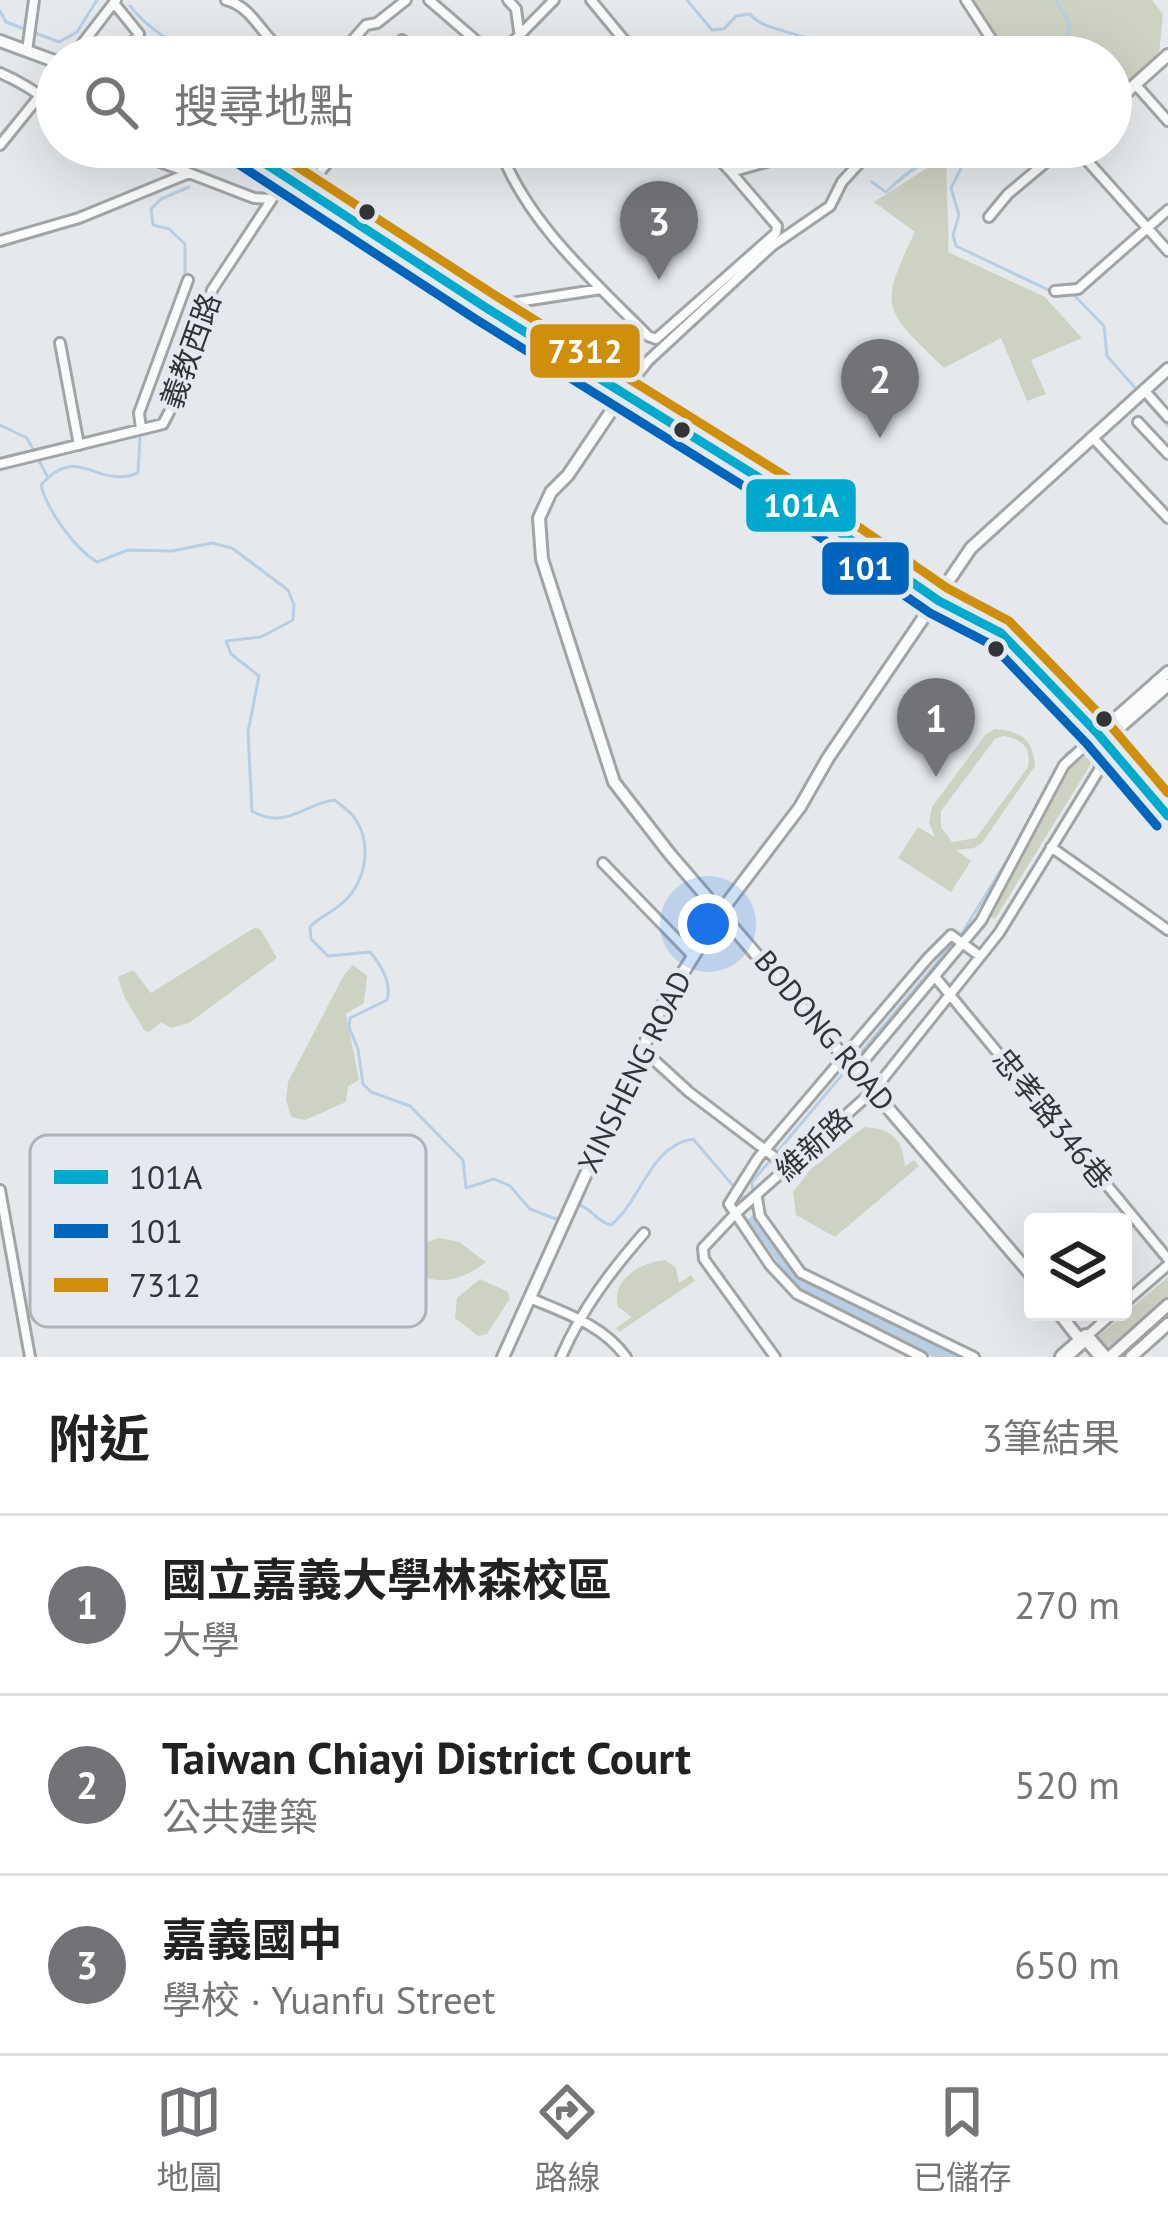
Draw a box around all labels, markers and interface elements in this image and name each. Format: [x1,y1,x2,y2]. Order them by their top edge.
search box [36,36,1132,168]
icon: search [78,69,144,135]
text: 搜尋地點 [174,76,354,134]
pin: 3 [620,181,698,280]
unlabelled marker [356,201,378,223]
street label: 義教西路 [151,287,228,414]
line badge: 7312 [528,322,642,380]
text: 7312 [548,329,622,372]
pin: 2 [841,339,919,438]
unlabelled marker [671,419,693,441]
line badge: 101A [744,477,858,534]
text: 101A [763,483,839,526]
line badge: 101 [820,540,911,597]
text: 101 [837,546,893,589]
unlabelled marker [985,638,1007,660]
pin: 1 [897,678,975,777]
unlabelled marker [1093,708,1115,730]
your location [678,894,738,954]
street label: BODONG ROAD [747,942,904,1118]
street label: XINSHENG ROAD [568,964,699,1179]
street label: 忠孝路346巷 [985,1040,1122,1196]
street label: 維新路 [767,1099,859,1188]
legend [30,1135,426,1327]
text: 101A [129,1155,203,1198]
text: 101 [129,1209,183,1252]
map controls [1024,1213,1132,1321]
button: layers [1024,1213,1132,1321]
text: 7312 [129,1263,201,1306]
text: 附近 [48,1405,150,1471]
text: 3筆結果 [982,1412,1120,1463]
text: 國立嘉義大學林森校區 [162,1550,612,1608]
text: 1 [76,1579,98,1630]
text: 270 m [1014,1579,1120,1630]
text: 大學 [162,1614,240,1665]
text: Taiwan Chiayi District Court [162,1728,691,1786]
text: 2 [76,1759,98,1810]
text: 520 m [1014,1759,1120,1810]
text: 公共建築 [162,1791,318,1842]
text: 嘉義國中 [162,1910,342,1968]
text: 3 [76,1939,98,1990]
text: 650 m [1014,1939,1120,1990]
text: 學校 · Yuanfu Street [162,1974,495,2025]
tab: 地圖 [156,2079,222,2199]
tab: 路線 [534,2079,600,2199]
tab: 已儲存 [913,2079,1012,2199]

